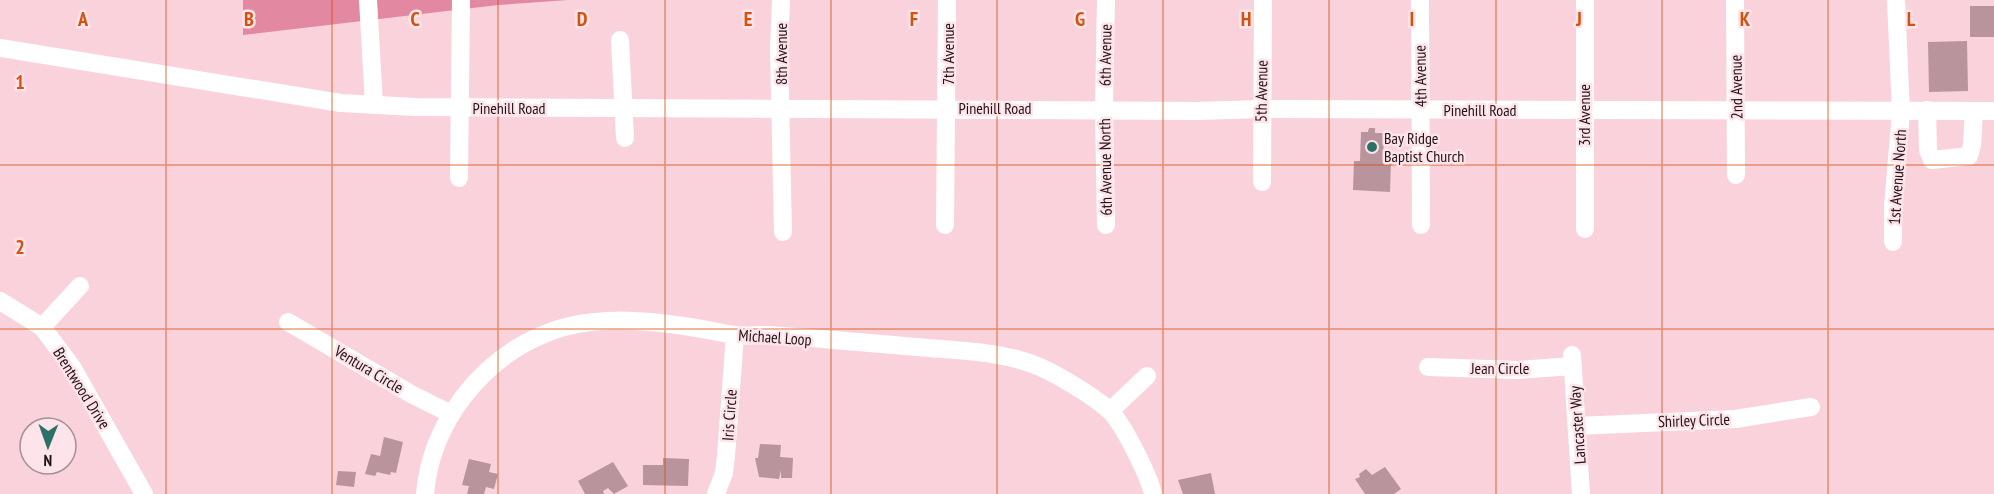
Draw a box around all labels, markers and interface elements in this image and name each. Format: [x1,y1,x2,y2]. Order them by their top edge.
text: A [77,6,89,32]
text: B [244,6,254,32]
text: C [410,6,420,32]
text: D [577,6,588,32]
text: E [744,6,752,32]
text: F [910,6,918,32]
text: G [1075,6,1085,32]
text: H [1241,6,1251,32]
text: I [1410,6,1414,32]
text: J [1575,6,1582,32]
text: K [1740,6,1751,32]
text: L [1907,6,1916,32]
street label: 8th Avenue [771,23,791,85]
street label: 7th Avenue [938,23,958,85]
street label: 6th Avenue [1094,24,1116,86]
street label: 4th Avenue [1409,45,1431,107]
street label: 2nd Avenue [1725,55,1747,119]
street label: 5th Avenue [1250,60,1272,122]
text: 1 [15,69,25,95]
street label: 3rd Avenue [1574,84,1594,146]
street label: Pinehill Road [473,98,546,118]
street label: Pinehill Road [959,98,1032,118]
street label: Pinehill Road [1444,100,1517,120]
street label: 6th Avenue North [1094,118,1116,216]
place label: Bay Ridge Baptist Church [1384,128,1464,166]
street label: 1st Avenue North [1884,129,1910,225]
marker: Bay Ridge Baptist Church [1365,140,1379,154]
text: 2 [15,234,25,260]
street label: Michael Loop [738,324,812,350]
street label: Ventura Circle [330,340,407,397]
street label: Brentwood Drive [49,343,115,433]
street label: Jean Circle [1470,358,1529,378]
street label: Lancaster Way [1564,385,1590,465]
street label: Iris Circle [717,389,741,441]
street label: Shirley Circle [1658,409,1730,431]
north arrow [18,416,78,476]
text: N [43,451,52,471]

